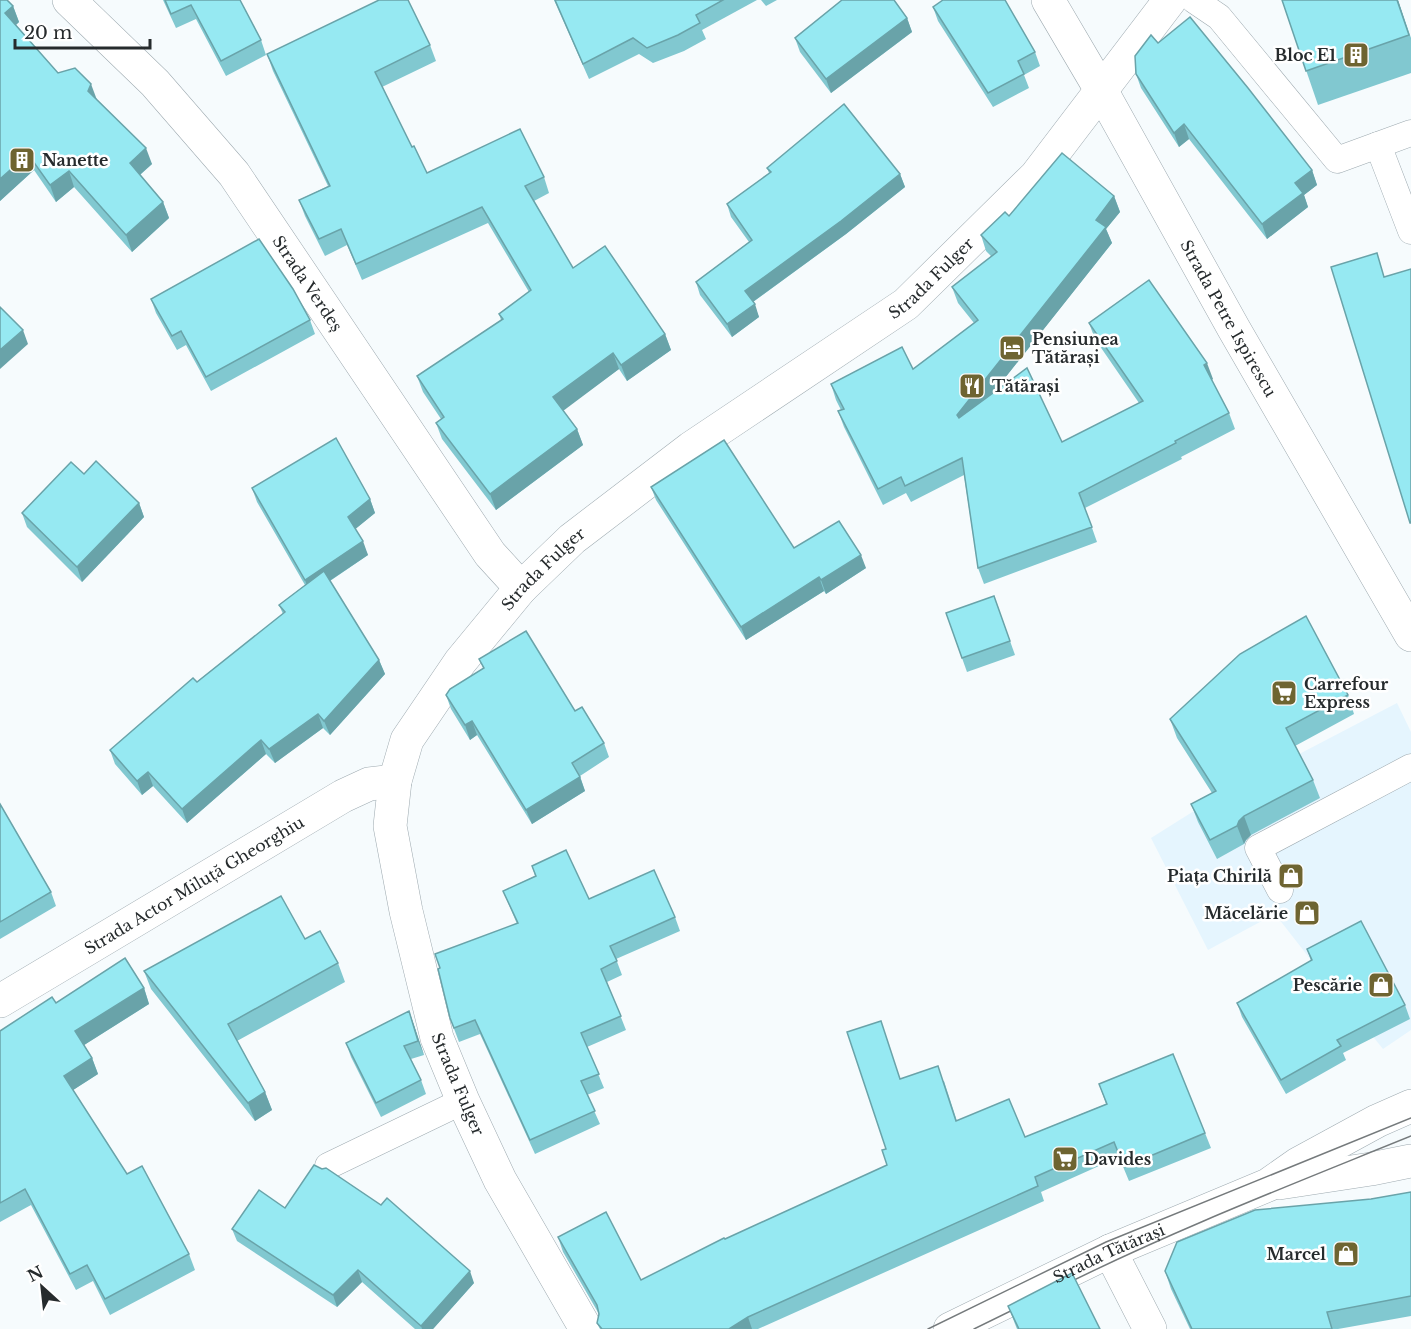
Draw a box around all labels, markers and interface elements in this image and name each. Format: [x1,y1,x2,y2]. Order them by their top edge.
scale bar [15,12,150,50]
text: 20 m [24,22,72,44]
building icon: Bloc E1 [1341,40,1371,70]
place label: Bloc E1 [1275,45,1336,65]
building icon: Nanette [7,145,37,175]
place label: Nanette [42,150,108,170]
street label: Strada Verdeș [268,232,347,336]
street label: Strada Fulger [885,233,978,323]
street label: Strada Petre Ispirescu [1176,236,1281,401]
place label: Pensiunea Tătărași [1032,329,1119,368]
hotel icon: Pensiunea Tătărași [997,333,1027,363]
restaurant icon: Tătărași [957,371,987,401]
place label: Tătărași [992,376,1060,397]
street label: Strada Fulger [497,523,589,614]
place label: Carrefour Express [1304,674,1388,712]
supermarket icon: Carrefour Express [1269,678,1299,708]
street label: Strada Actor Miluță Gheorghiu [80,812,308,958]
shop icon: Piața Chirilă [1276,861,1306,891]
place label: Piața Chirilă [1167,866,1272,886]
shop icon: Măcelărie [1292,898,1322,928]
place label: Măcelărie [1204,903,1288,923]
shop icon: Pescărie [1366,970,1396,1000]
place label: Pescărie [1293,975,1362,995]
street label: Strada Fulger [427,1030,489,1139]
supermarket icon: Davides [1050,1144,1080,1174]
place label: Davides [1084,1149,1151,1169]
street label: Strada Tătărași [1050,1219,1168,1287]
shop icon: Marcel [1331,1239,1361,1269]
place label: Marcel [1267,1244,1326,1264]
north arrow [12,1257,72,1317]
text: N [24,1261,46,1286]

